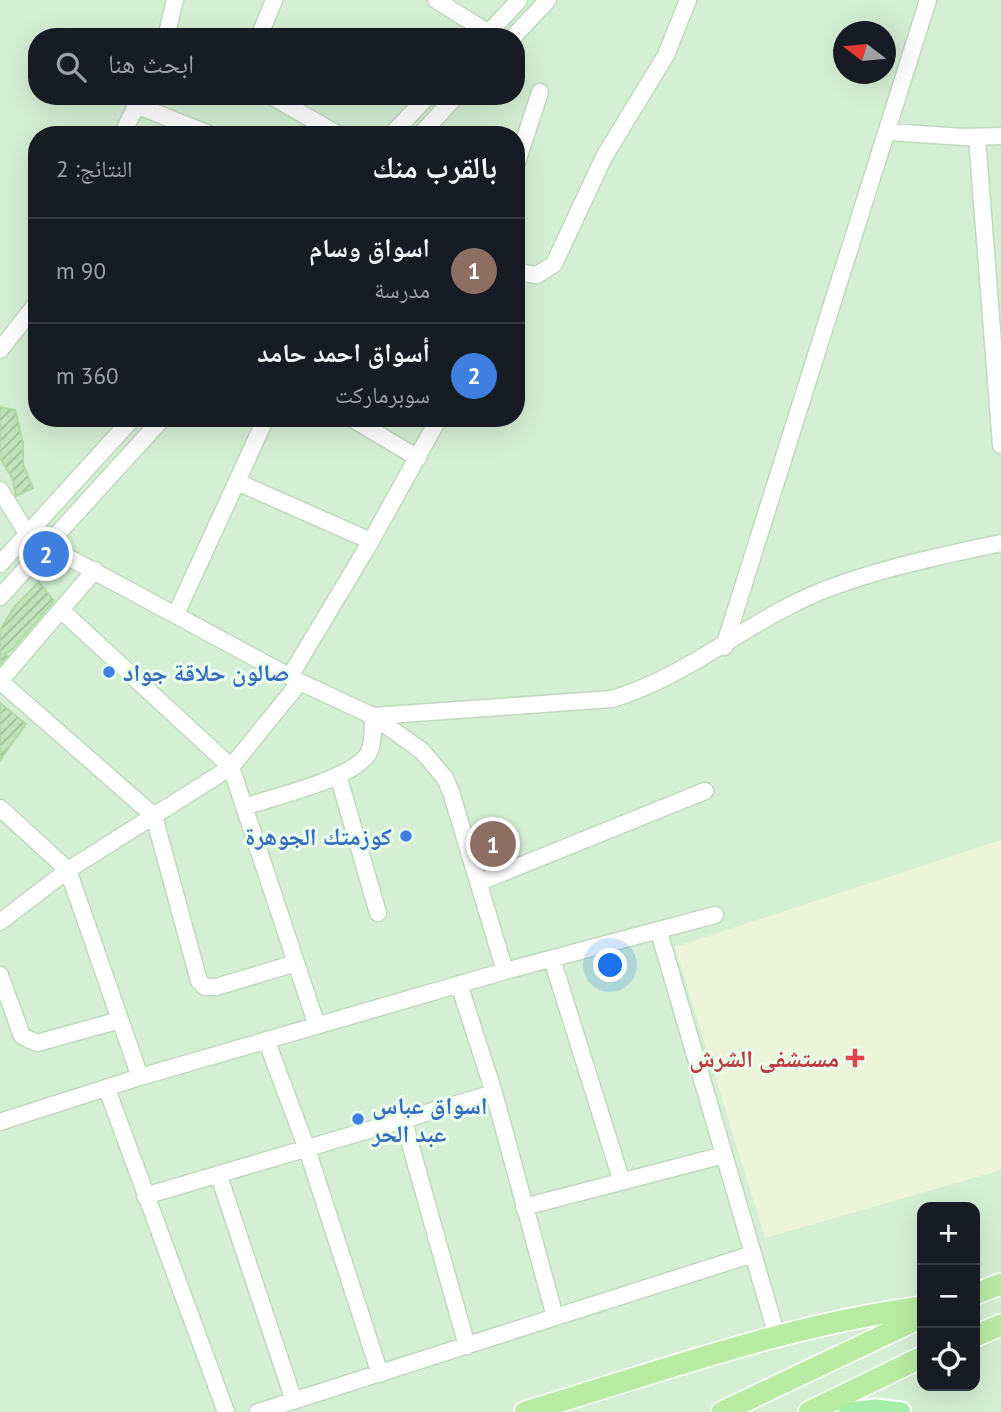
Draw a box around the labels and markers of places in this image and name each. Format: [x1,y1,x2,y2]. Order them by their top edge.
pin: 2 [23,528,69,580]
place label: صالون حلاقة جواد [123,657,289,688]
marker: صالون حلاقة جواد [101,664,117,680]
pin: 1 [470,818,516,870]
place label: كوزمتك الجوهرة [245,821,392,852]
marker: كوزمتك الجوهرة [398,828,414,844]
place label: مستشفى الشرش [689,1043,839,1074]
marker: مستشفى الشرش [845,1048,865,1068]
place label: اسواق عباس عبد الحر [371,1090,488,1149]
marker: اسواق عباس عبد الحر [350,1111,366,1127]

